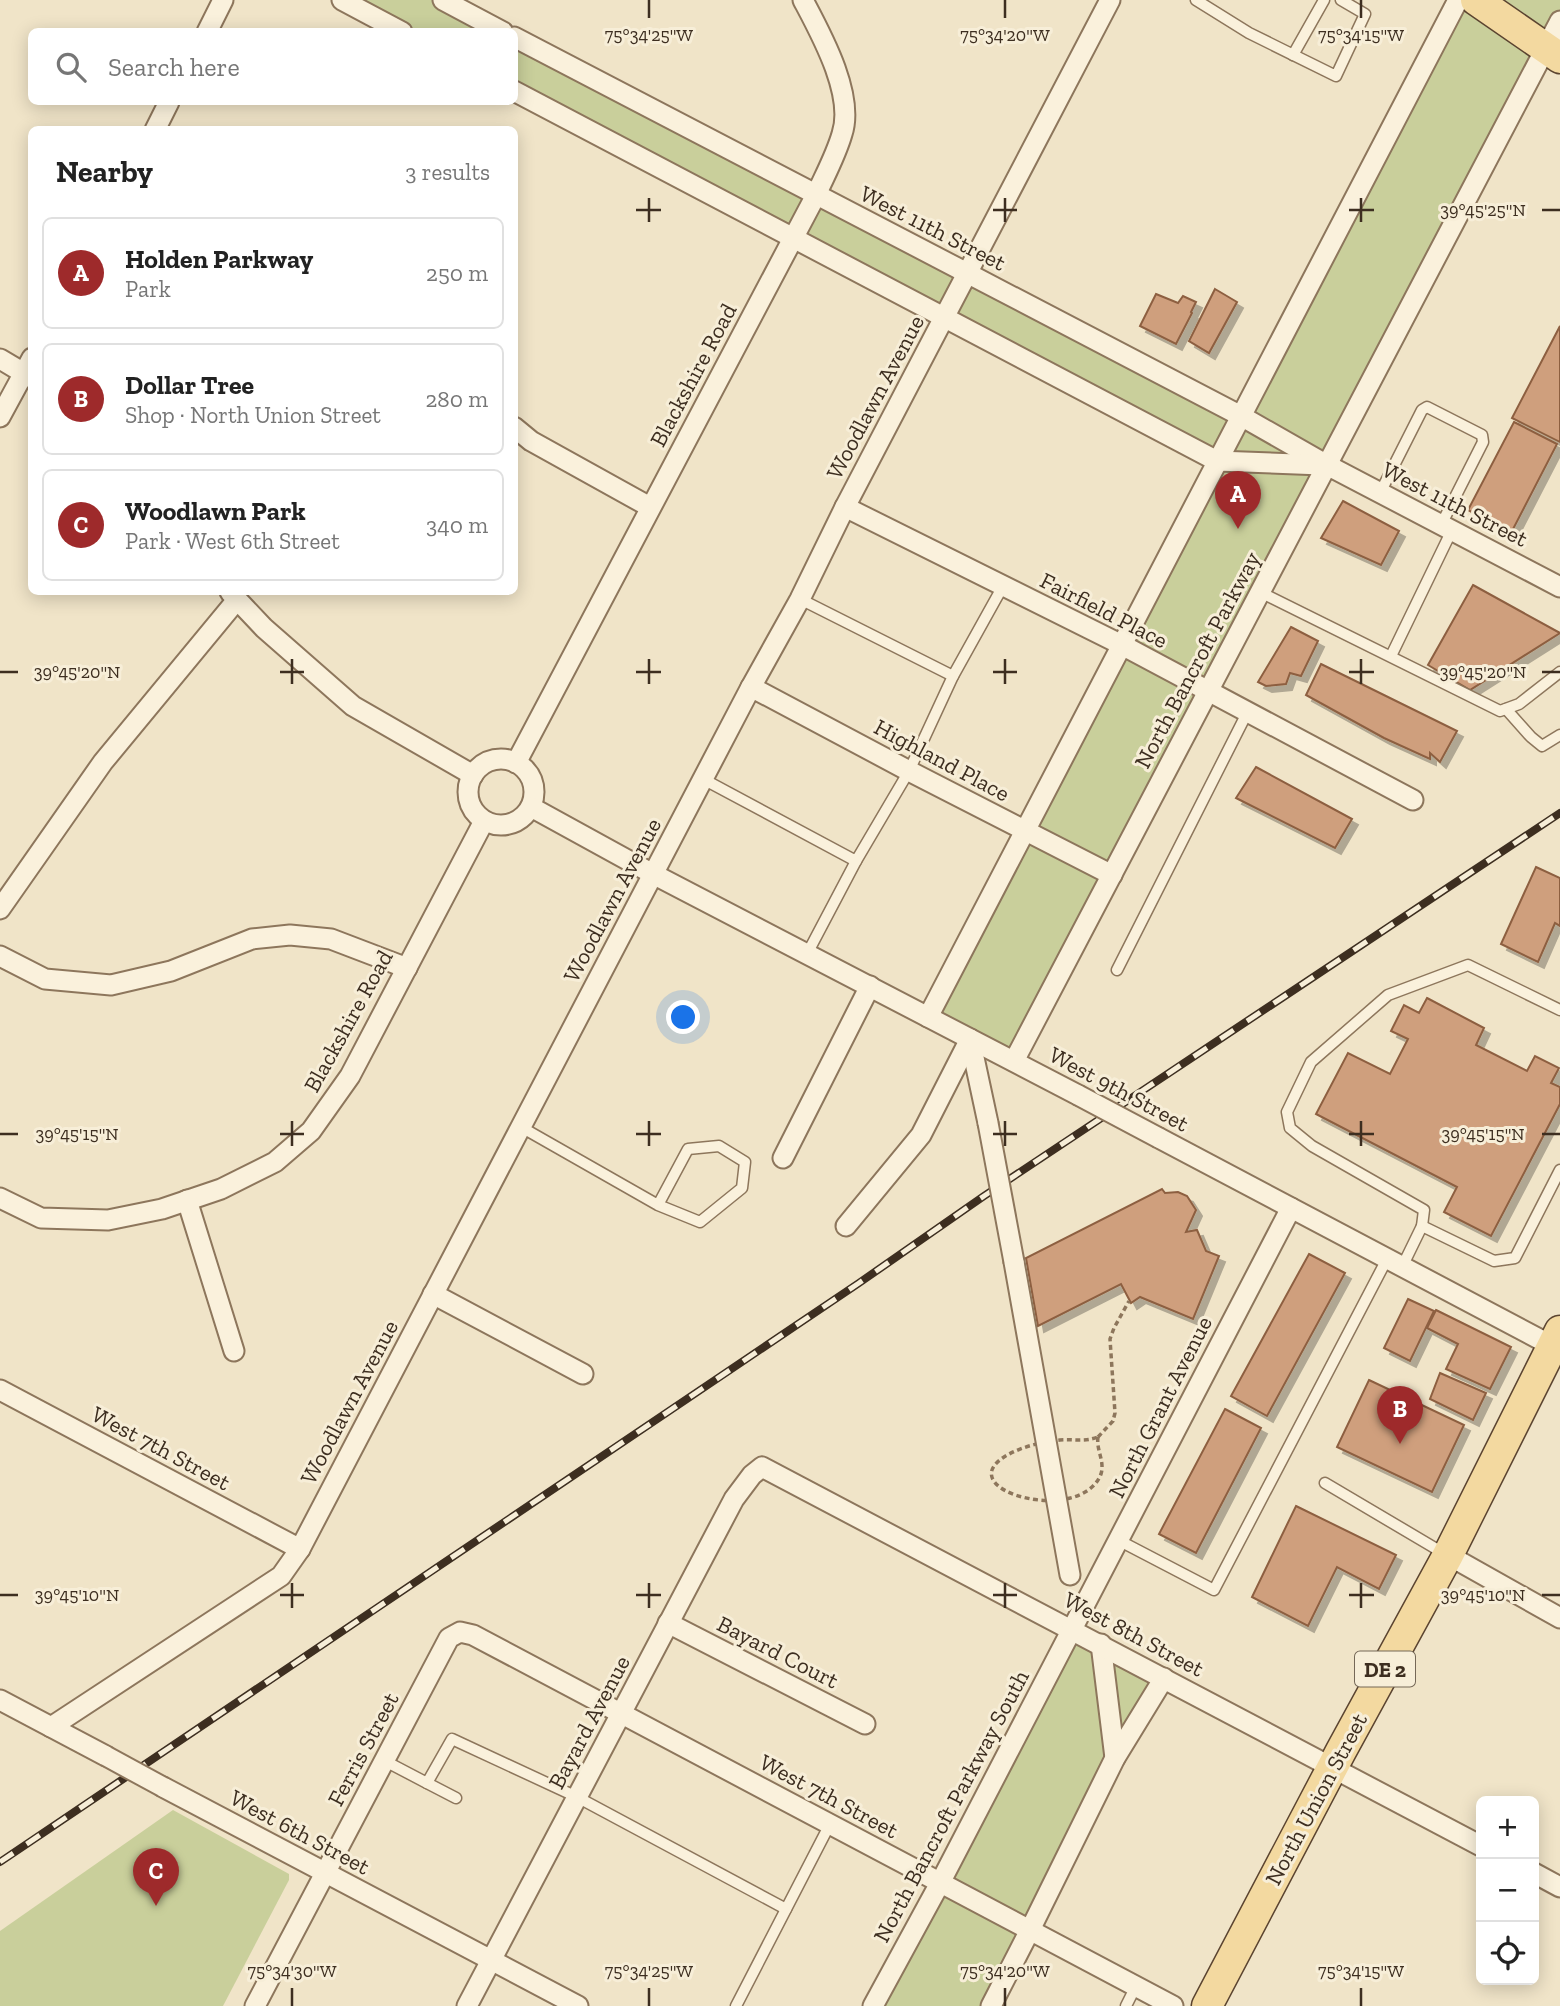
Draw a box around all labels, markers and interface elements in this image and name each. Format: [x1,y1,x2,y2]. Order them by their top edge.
text: 75°34'25"W [605,24,693,46]
text: 75°34'20"W [960,24,1050,46]
text: 75°34'15"W [1318,24,1404,46]
search box [28,28,518,105]
icon: search [52,48,90,86]
text: Search here [108,51,240,83]
text: Nearby [56,154,153,190]
text: 3 results [405,158,490,186]
street label: West 11th Street [855,179,1011,277]
text: 39°45'25"N [1440,199,1526,221]
text: Holden Parkway [125,243,313,275]
text: A [73,259,89,287]
text: 250 m [426,259,488,287]
text: Park [125,275,171,303]
street label: Blackshire Road [644,298,743,451]
street label: Woodlawn Avenue [820,310,930,484]
text: Dollar Tree [125,369,254,401]
text: B [74,385,88,413]
text: 280 m [425,385,488,413]
text: Shop · North Union Street [125,401,381,429]
street label: West 11th Street [1377,455,1533,553]
pin: A [1215,471,1261,529]
text: Woodlawn Park [125,495,306,527]
text: C [74,511,88,539]
text: 340 m [426,511,488,539]
text: Park · West 6th Street [125,527,340,555]
street label: North Bancroft Parkway [1128,547,1266,773]
street label: Fairfield Place [1036,566,1172,654]
text: 39°45'20"N [34,661,120,683]
text: 39°45'20"N [1440,661,1526,683]
street label: Highland Place [869,713,1015,807]
street label: Woodlawn Avenue [557,813,667,987]
street label: Blackshire Road [297,945,399,1097]
your location [666,1000,700,1034]
street label: West 9th Street [1044,1040,1194,1138]
text: 39°45'15"N [35,1123,119,1145]
text: 39°45'15"N [1441,1123,1525,1145]
street label: North Grant Avenue [1102,1311,1218,1503]
street label: Woodlawn Avenue [294,1315,404,1489]
pin: B [1377,1386,1423,1444]
street label: West 7th Street [87,1400,235,1496]
text: 39°45'10"N [35,1584,119,1606]
text: 39°45'10"N [1441,1584,1525,1606]
street label: West 8th Street [1059,1585,1209,1683]
street label: Bayard Court [713,1609,844,1695]
street label: Bayard Avenue [542,1651,636,1793]
road number: DE 2 [1355,1652,1415,1686]
street label: North Bancroft Parkway South [867,1665,1035,1947]
street label: Ferris Street [321,1687,405,1811]
street label: North Union Street [1259,1708,1373,1890]
street label: West 7th Street [755,1748,903,1844]
street label: West 6th Street [225,1783,375,1881]
map controls [1476,1796,1539,1985]
button: + [1476,1796,1539,1859]
pin: C [133,1848,179,1906]
button: − [1476,1859,1539,1922]
button: locate [1476,1922,1539,1985]
text: 75°34'30"W [247,1960,337,1982]
text: 75°34'25"W [605,1960,693,1982]
text: 75°34'20"W [960,1960,1050,1982]
text: 75°34'15"W [1318,1960,1404,1982]

